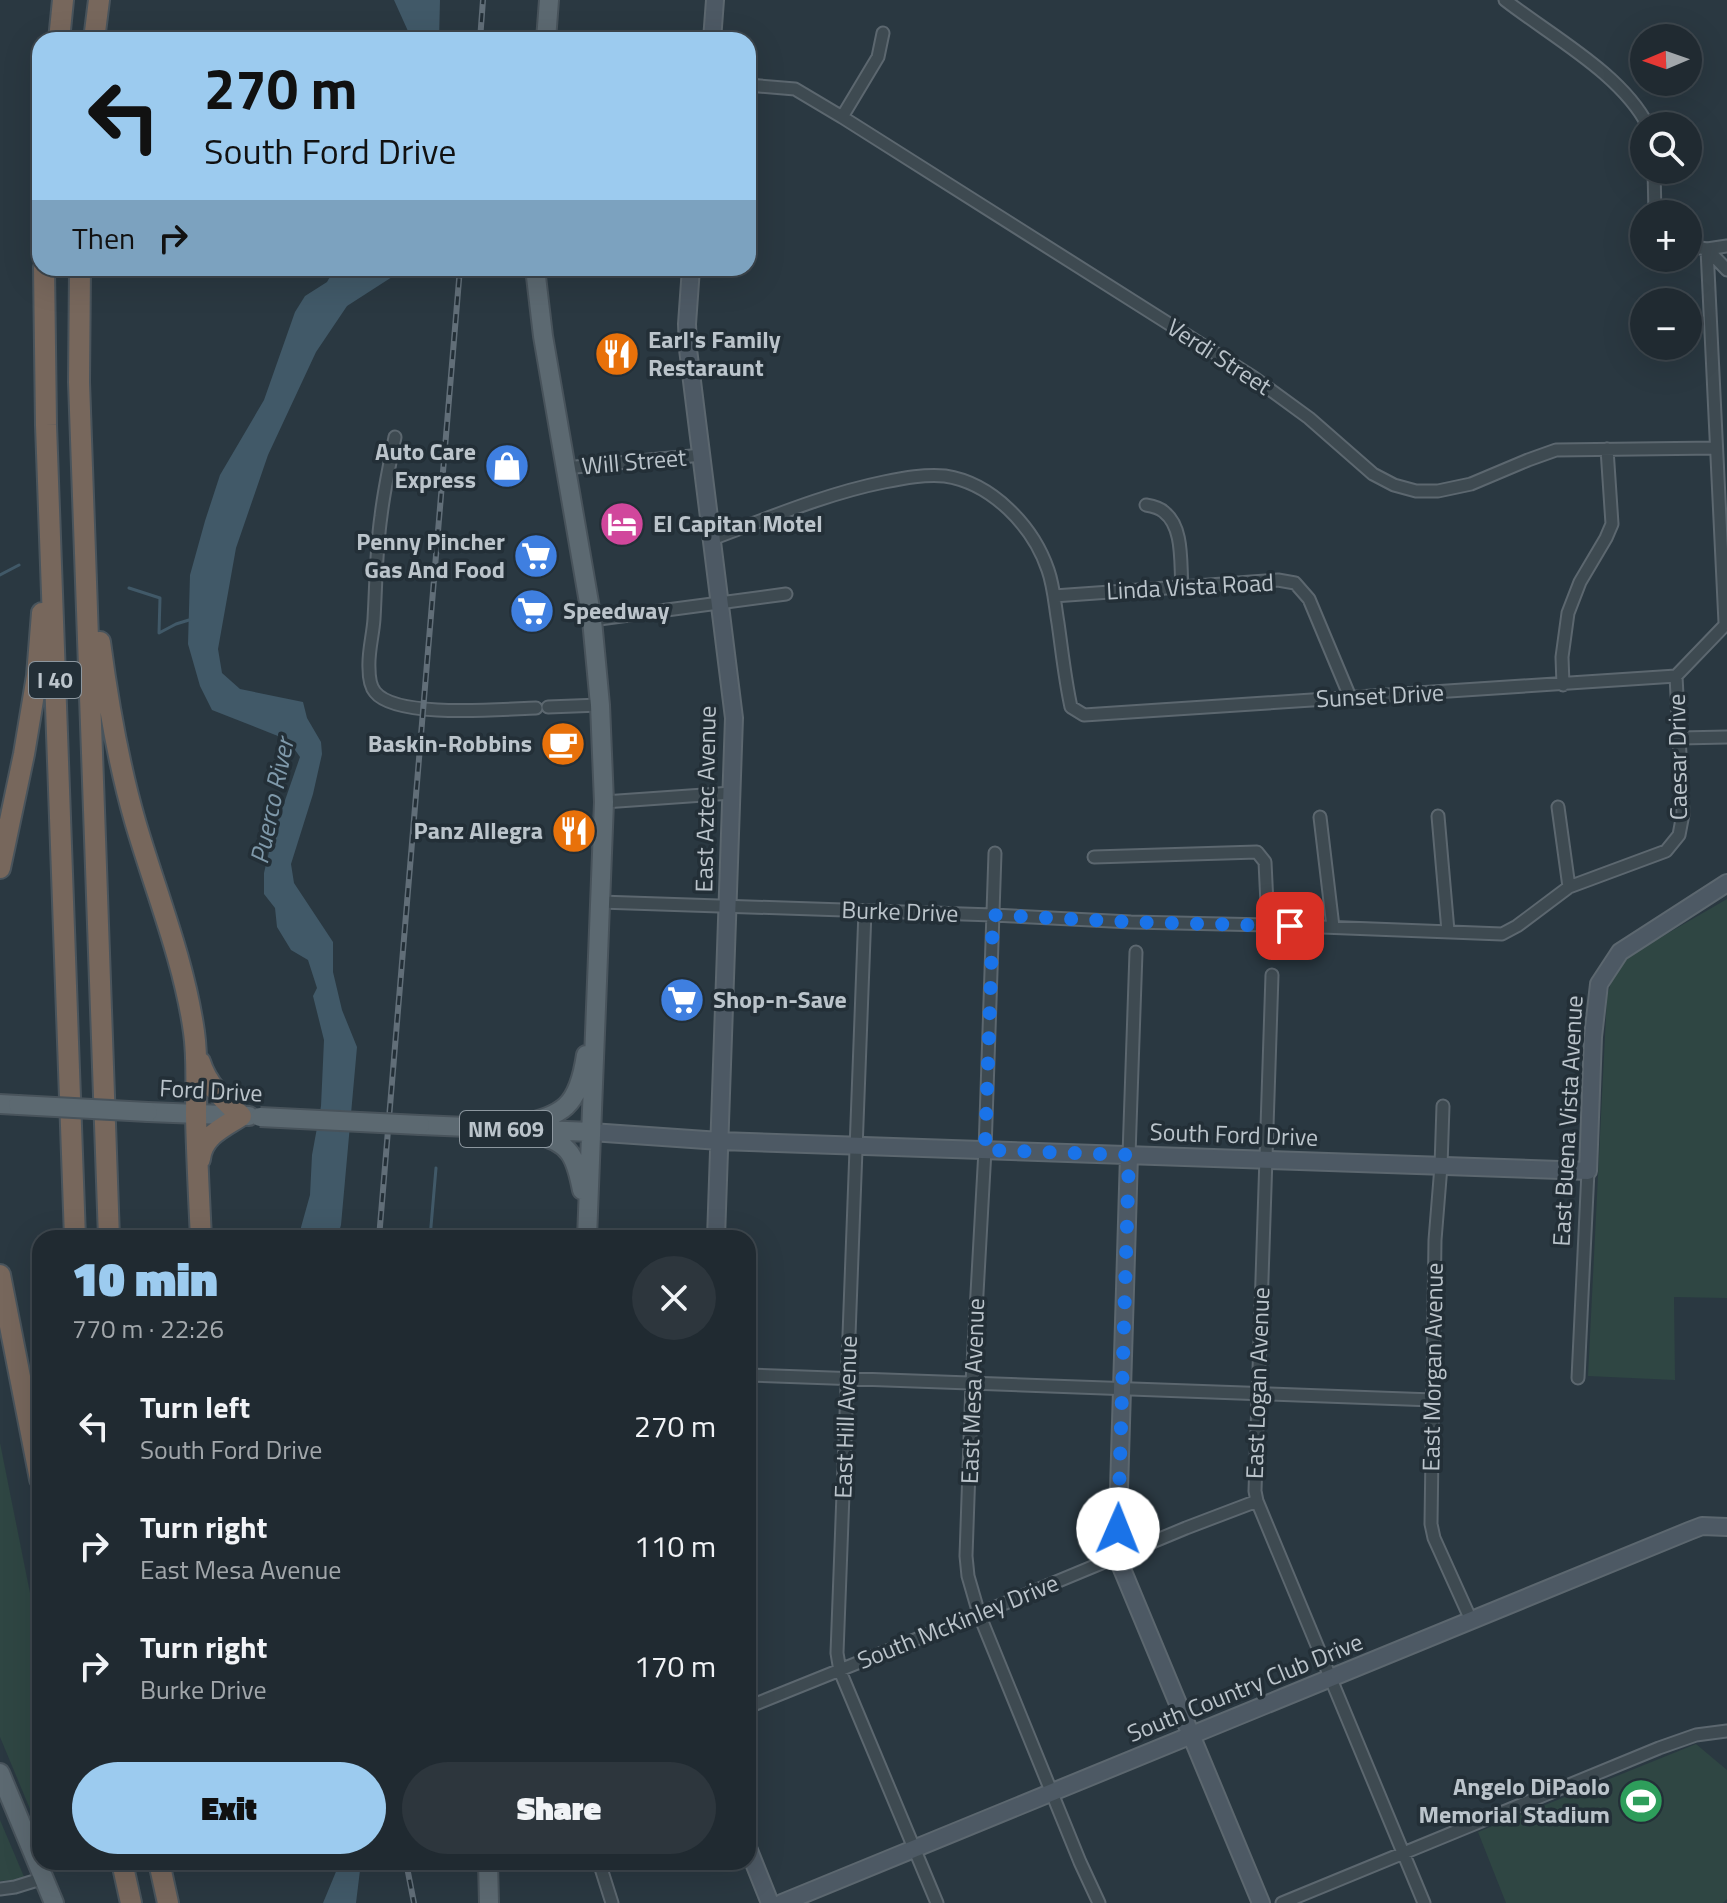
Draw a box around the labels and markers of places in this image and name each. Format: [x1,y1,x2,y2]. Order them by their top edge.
place label: Earl's Family Restaraunt [648,321,781,385]
restaurant icon: Earl's Family Restaraunt [593,330,641,378]
place label: Auto Care Express [375,433,476,497]
shop icon: Auto Care Express [483,442,531,490]
hotel icon: El Capitan Motel [598,500,646,548]
place label: El Capitan Motel [653,505,823,541]
place label: Penny Pincher Gas And Food [356,523,505,587]
supermarket icon: Penny Pincher Gas And Food [512,532,560,580]
supermarket icon: Speedway [508,587,556,635]
place label: Speedway [563,592,669,628]
cafe icon: Baskin-Robbins [539,720,587,768]
place label: Baskin-Robbins [368,725,532,761]
restaurant icon: Panz Allegra [550,807,598,855]
place label: Panz Allegra [414,812,543,848]
pin [1256,892,1324,960]
supermarket icon: Shop-n-Save [658,976,706,1024]
place label: Shop-n-Save [713,981,847,1017]
place label: Angelo DiPaolo Memorial Stadium [1419,1768,1610,1832]
sports icon: Angelo DiPaolo Memorial Stadium [1617,1777,1665,1825]

